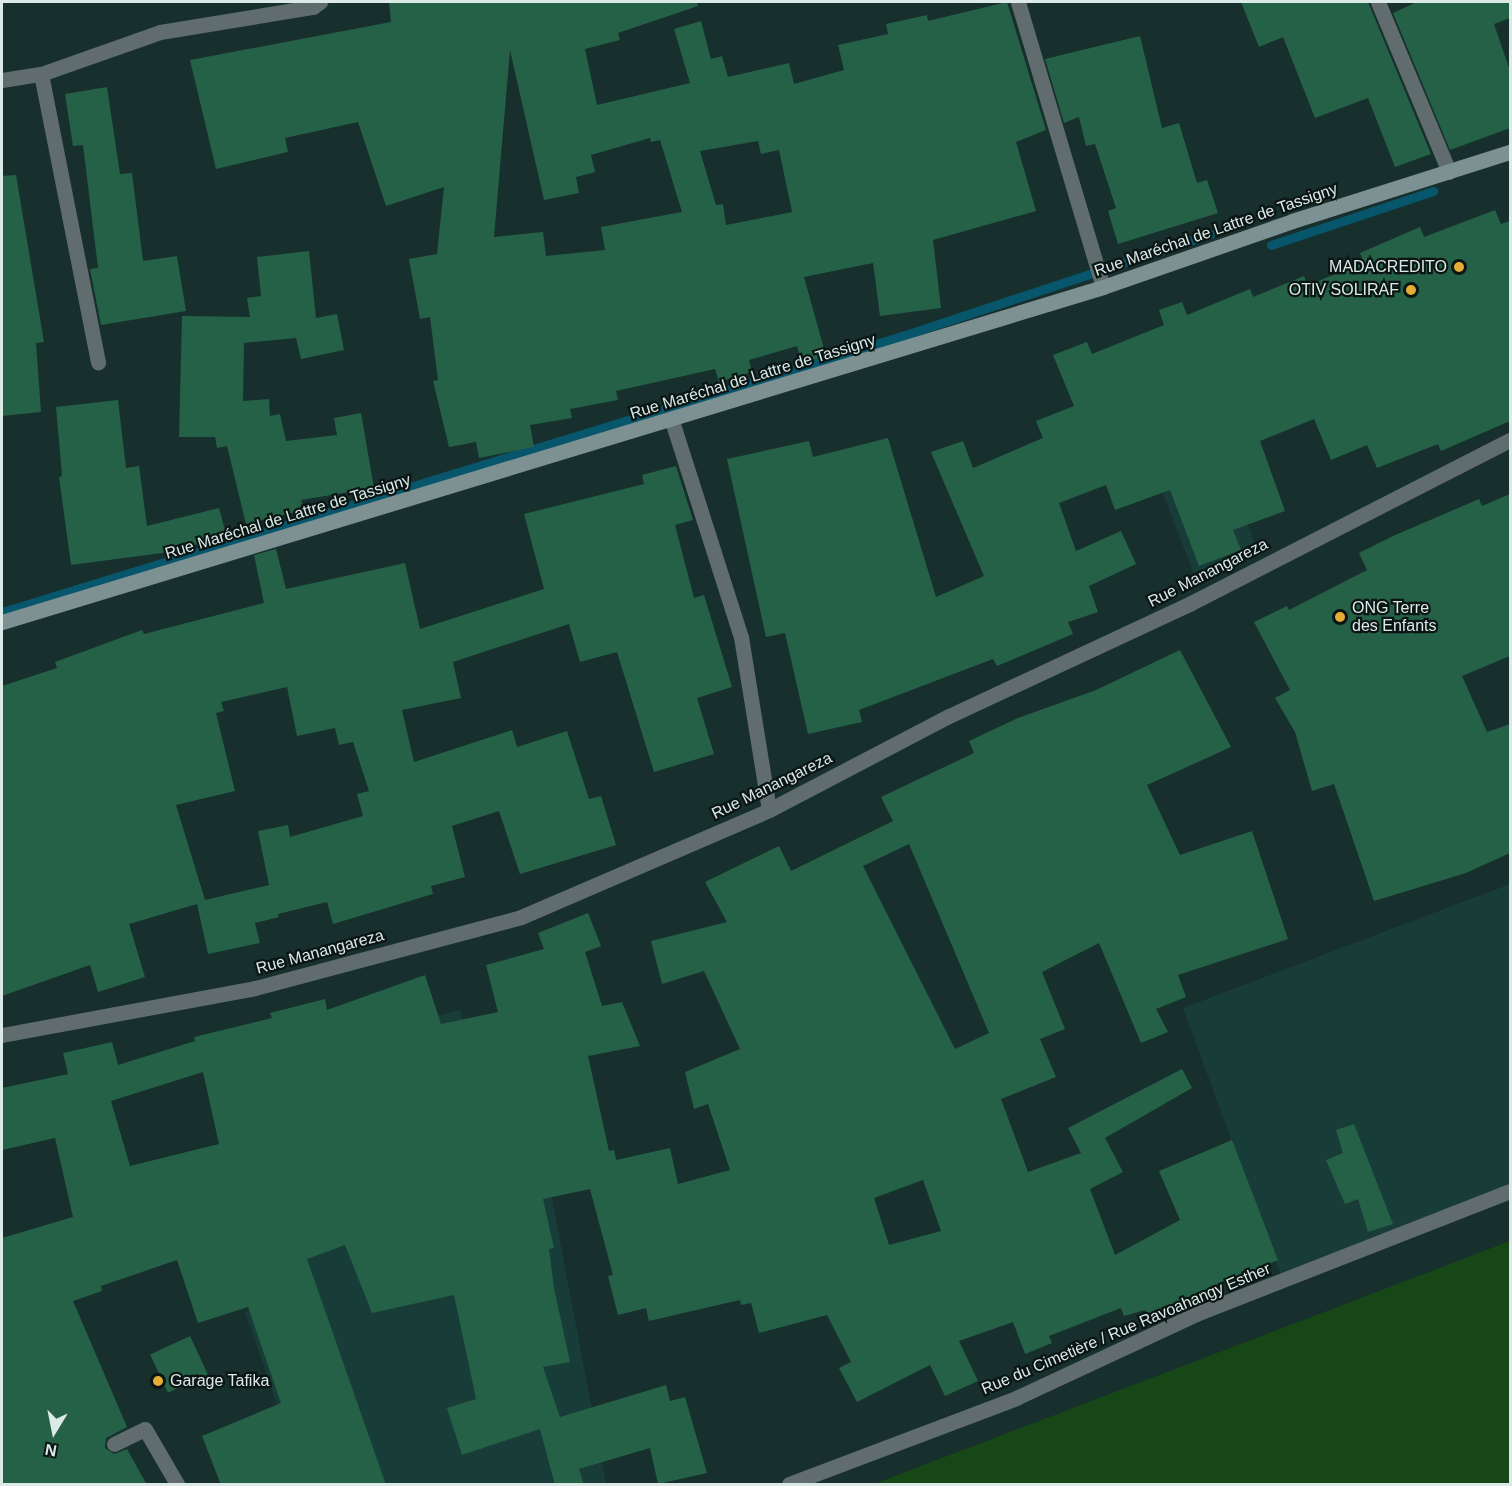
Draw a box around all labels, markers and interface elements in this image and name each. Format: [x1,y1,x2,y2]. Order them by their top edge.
street label: Rue Maréchal de Lattre de Tassigny [1092,179,1340,281]
place label: MADACREDITO [1329,257,1447,277]
marker: MADACREDITO [1452,260,1466,274]
place label: OTIV SOLIRAF [1289,280,1399,300]
marker: OTIV SOLIRAF [1404,283,1418,297]
street label: Rue Maréchal de Lattre de Tassigny [628,330,878,424]
street label: Rue Maréchal de Lattre de Tassigny [163,470,413,564]
street label: Rue Manangareza [1145,535,1271,611]
place label: ONG Terre des Enfants [1352,598,1436,636]
marker: ONG Terre des Enfants [1333,610,1347,624]
street label: Rue Manangareza [709,749,835,823]
street label: Rue Manangareza [254,926,386,978]
street label: Rue du Cimetière / Rue Ravoahangy Esther [979,1259,1273,1399]
place label: Garage Tafika [170,1371,270,1391]
marker: Garage Tafika [151,1374,165,1388]
north arrow [24,1402,84,1462]
text: N [44,1441,58,1460]

